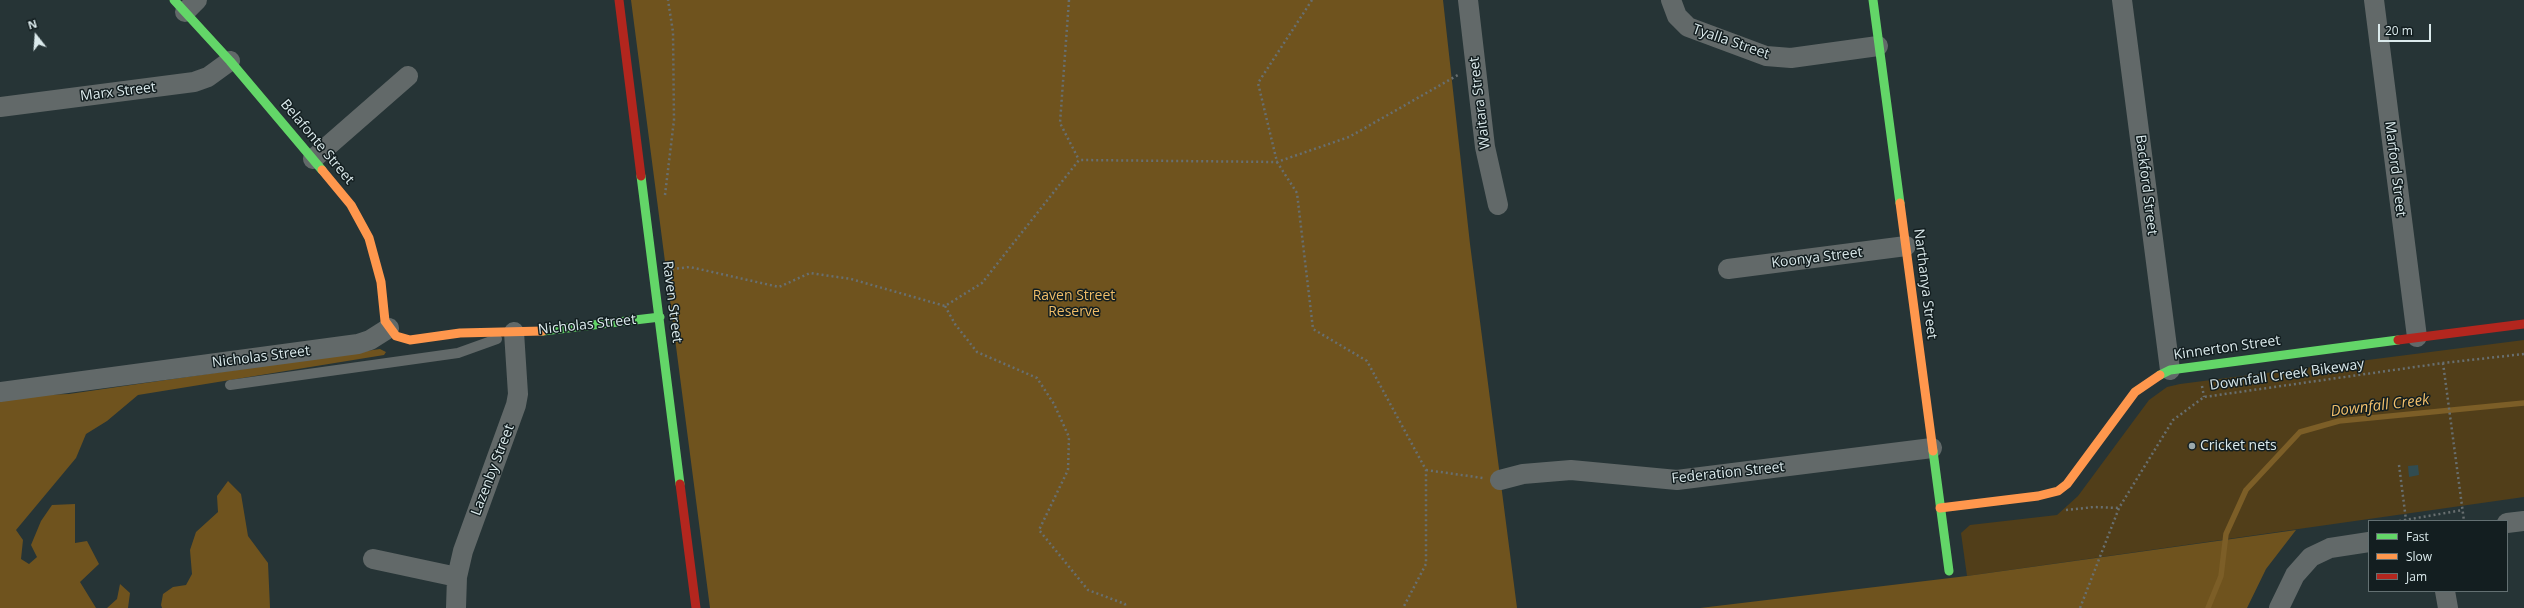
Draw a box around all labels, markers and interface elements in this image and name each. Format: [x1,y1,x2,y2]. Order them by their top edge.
north arrow [16,16,56,56]
text: N [26,16,39,33]
scale bar [2380,16,2433,42]
street label: Tyalla Street [1690,21,1772,63]
text: 20 m [2385,22,2413,39]
street label: Waitara Street [1466,56,1494,150]
street label: Marx Street [79,79,157,105]
street label: Belafonte Street [277,96,357,188]
street label: Marford Street [2381,120,2409,218]
street label: Backford Street [2132,134,2160,236]
street label: Narthanya Street [1910,228,1940,340]
street label: Koonya Street [1771,244,1863,272]
street label: Raven Street [659,260,685,344]
park label: Raven Street Reserve [1033,288,1115,320]
street label: Nicholas Street [537,311,637,339]
street label: Kinnerton Street [2173,332,2281,364]
street label: Nicholas Street [211,343,311,371]
street label: Downfall Creek Bikeway [2209,356,2365,394]
water label: Downfall Creek [2330,391,2430,421]
street label: Lazenby Street [468,422,518,518]
place label: Cricket nets [2200,438,2277,454]
marker: Cricket nets [2187,441,2197,451]
street label: Federation Street [1671,459,1785,487]
legend [2368,520,2508,592]
text: Fast [2406,528,2429,545]
text: Slow [2406,548,2432,565]
text: Jam [2406,568,2427,585]

